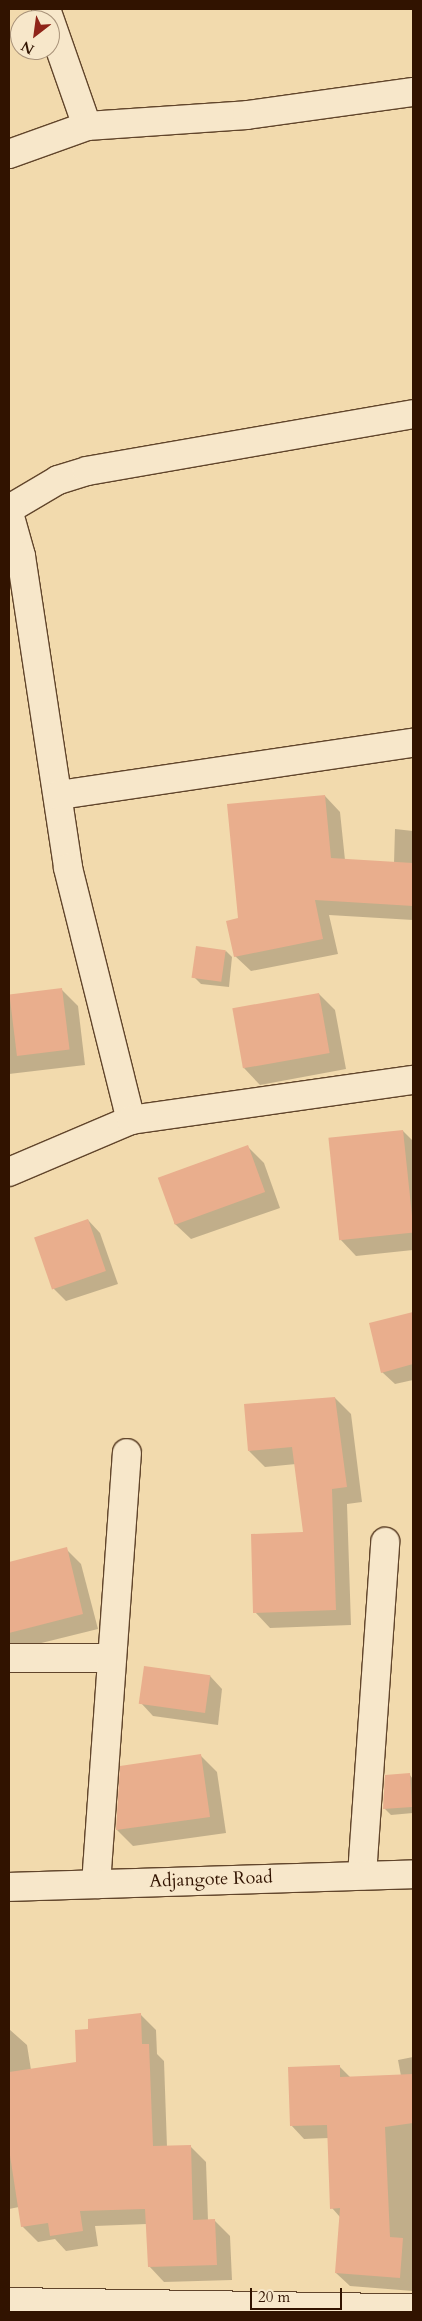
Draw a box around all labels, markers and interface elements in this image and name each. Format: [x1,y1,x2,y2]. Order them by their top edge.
north arrow [10,10,60,60]
text: N [18,36,38,59]
street label: Adjangote Road [149,1867,273,1893]
scale bar [252,2278,344,2310]
text: 20 m [258,2287,290,2307]

